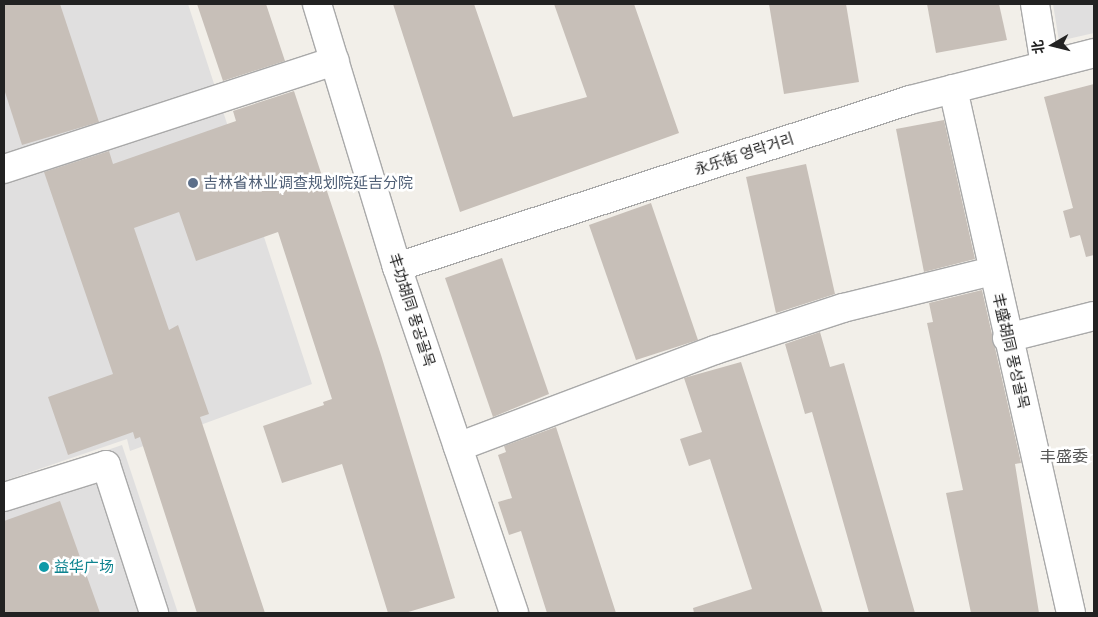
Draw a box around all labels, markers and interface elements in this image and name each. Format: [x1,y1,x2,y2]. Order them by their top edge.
north arrow [1028,20,1078,70]
text: 北 [1026,39,1049,56]
street label: 永乐街 영락거리 [692,129,796,179]
place label: 吉林省林业调查规划院延吉分院 [203,174,413,192]
marker: 吉林省林业调查规划院延吉分院 [187,177,199,189]
street label: 丰功胡同 풍공골목 [385,251,439,369]
street label: 丰盛胡同 풍성골목 [989,291,1033,411]
district label: 丰盛委 [1040,446,1088,466]
place label: 益华广场 [54,558,114,576]
marker: 益华广场 [38,561,50,573]

